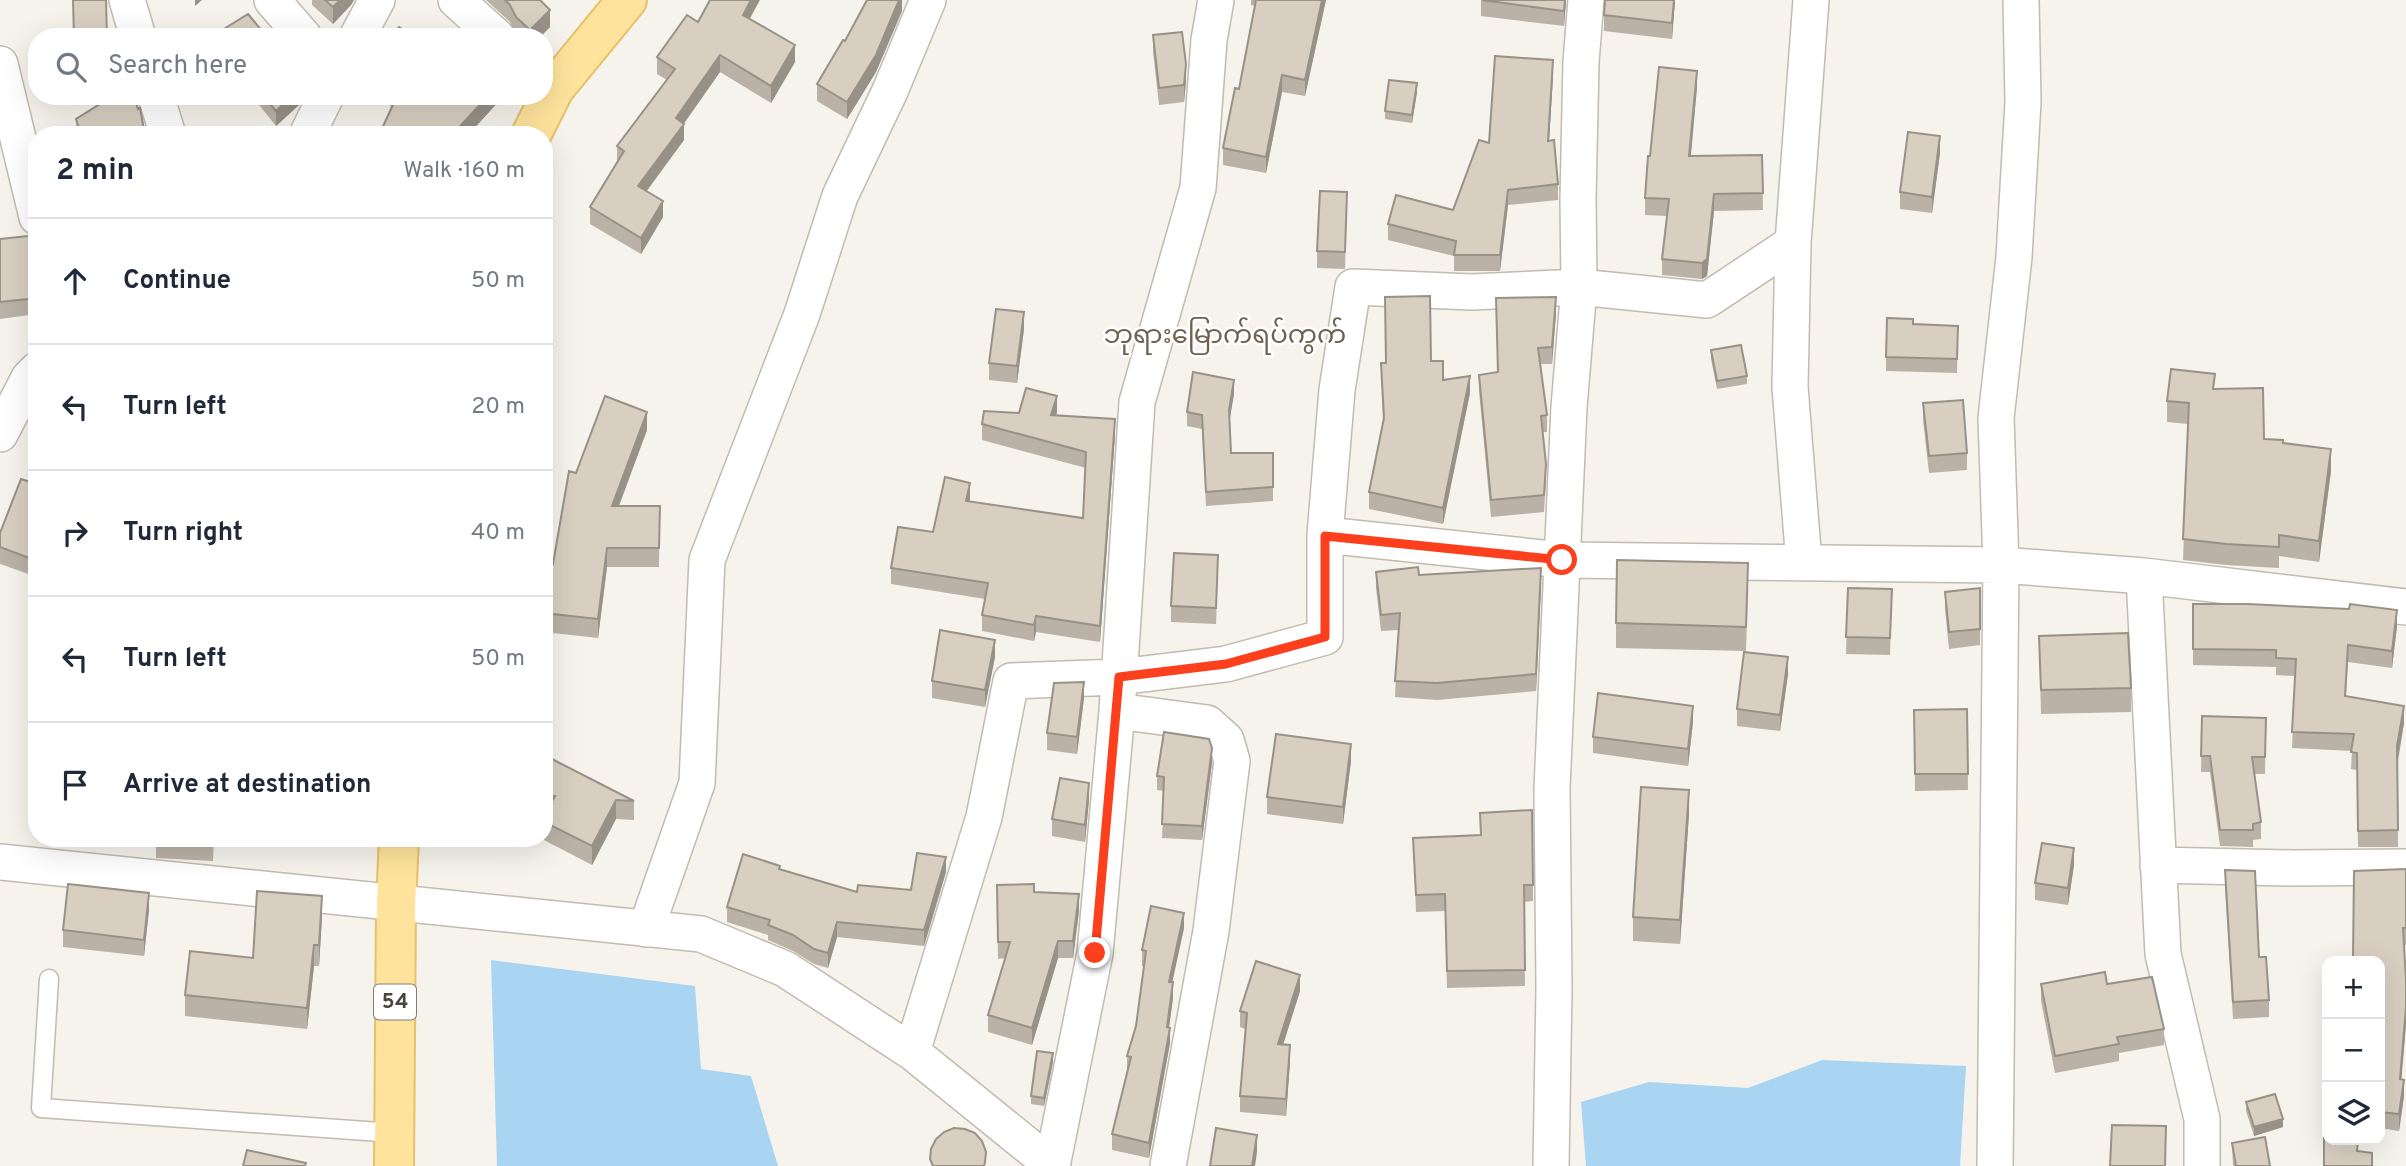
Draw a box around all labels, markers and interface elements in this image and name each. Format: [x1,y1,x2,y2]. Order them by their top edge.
search box [28,28,553,105]
icon: search [52,48,90,86]
text: Search here [108,50,247,83]
text: 2 min [56,153,134,190]
text: Walk · 160 m [403,157,525,186]
icon: ahead [56,262,94,300]
text: Continue [123,265,231,298]
text: 50 m [471,267,525,296]
district label: ဘုရားမြောက်ရပ်ကွက် [1104,317,1346,355]
icon: left [56,388,94,426]
text: Turn left [123,391,227,424]
text: 20 m [471,393,525,422]
icon: right [56,514,94,552]
text: Turn right [123,517,243,550]
text: 40 m [471,519,525,548]
route start [1546,544,1577,575]
icon: left [56,640,94,678]
text: Turn left [123,643,227,676]
text: 50 m [471,645,525,674]
icon: arrive [56,766,94,804]
text: Arrive at destination [123,769,371,802]
route end [1079,937,1110,968]
map controls [2322,956,2385,1145]
button: + [2322,956,2385,1019]
road number: 54 [374,984,416,1020]
button: − [2322,1019,2385,1082]
button: layers [2322,1082,2385,1145]

